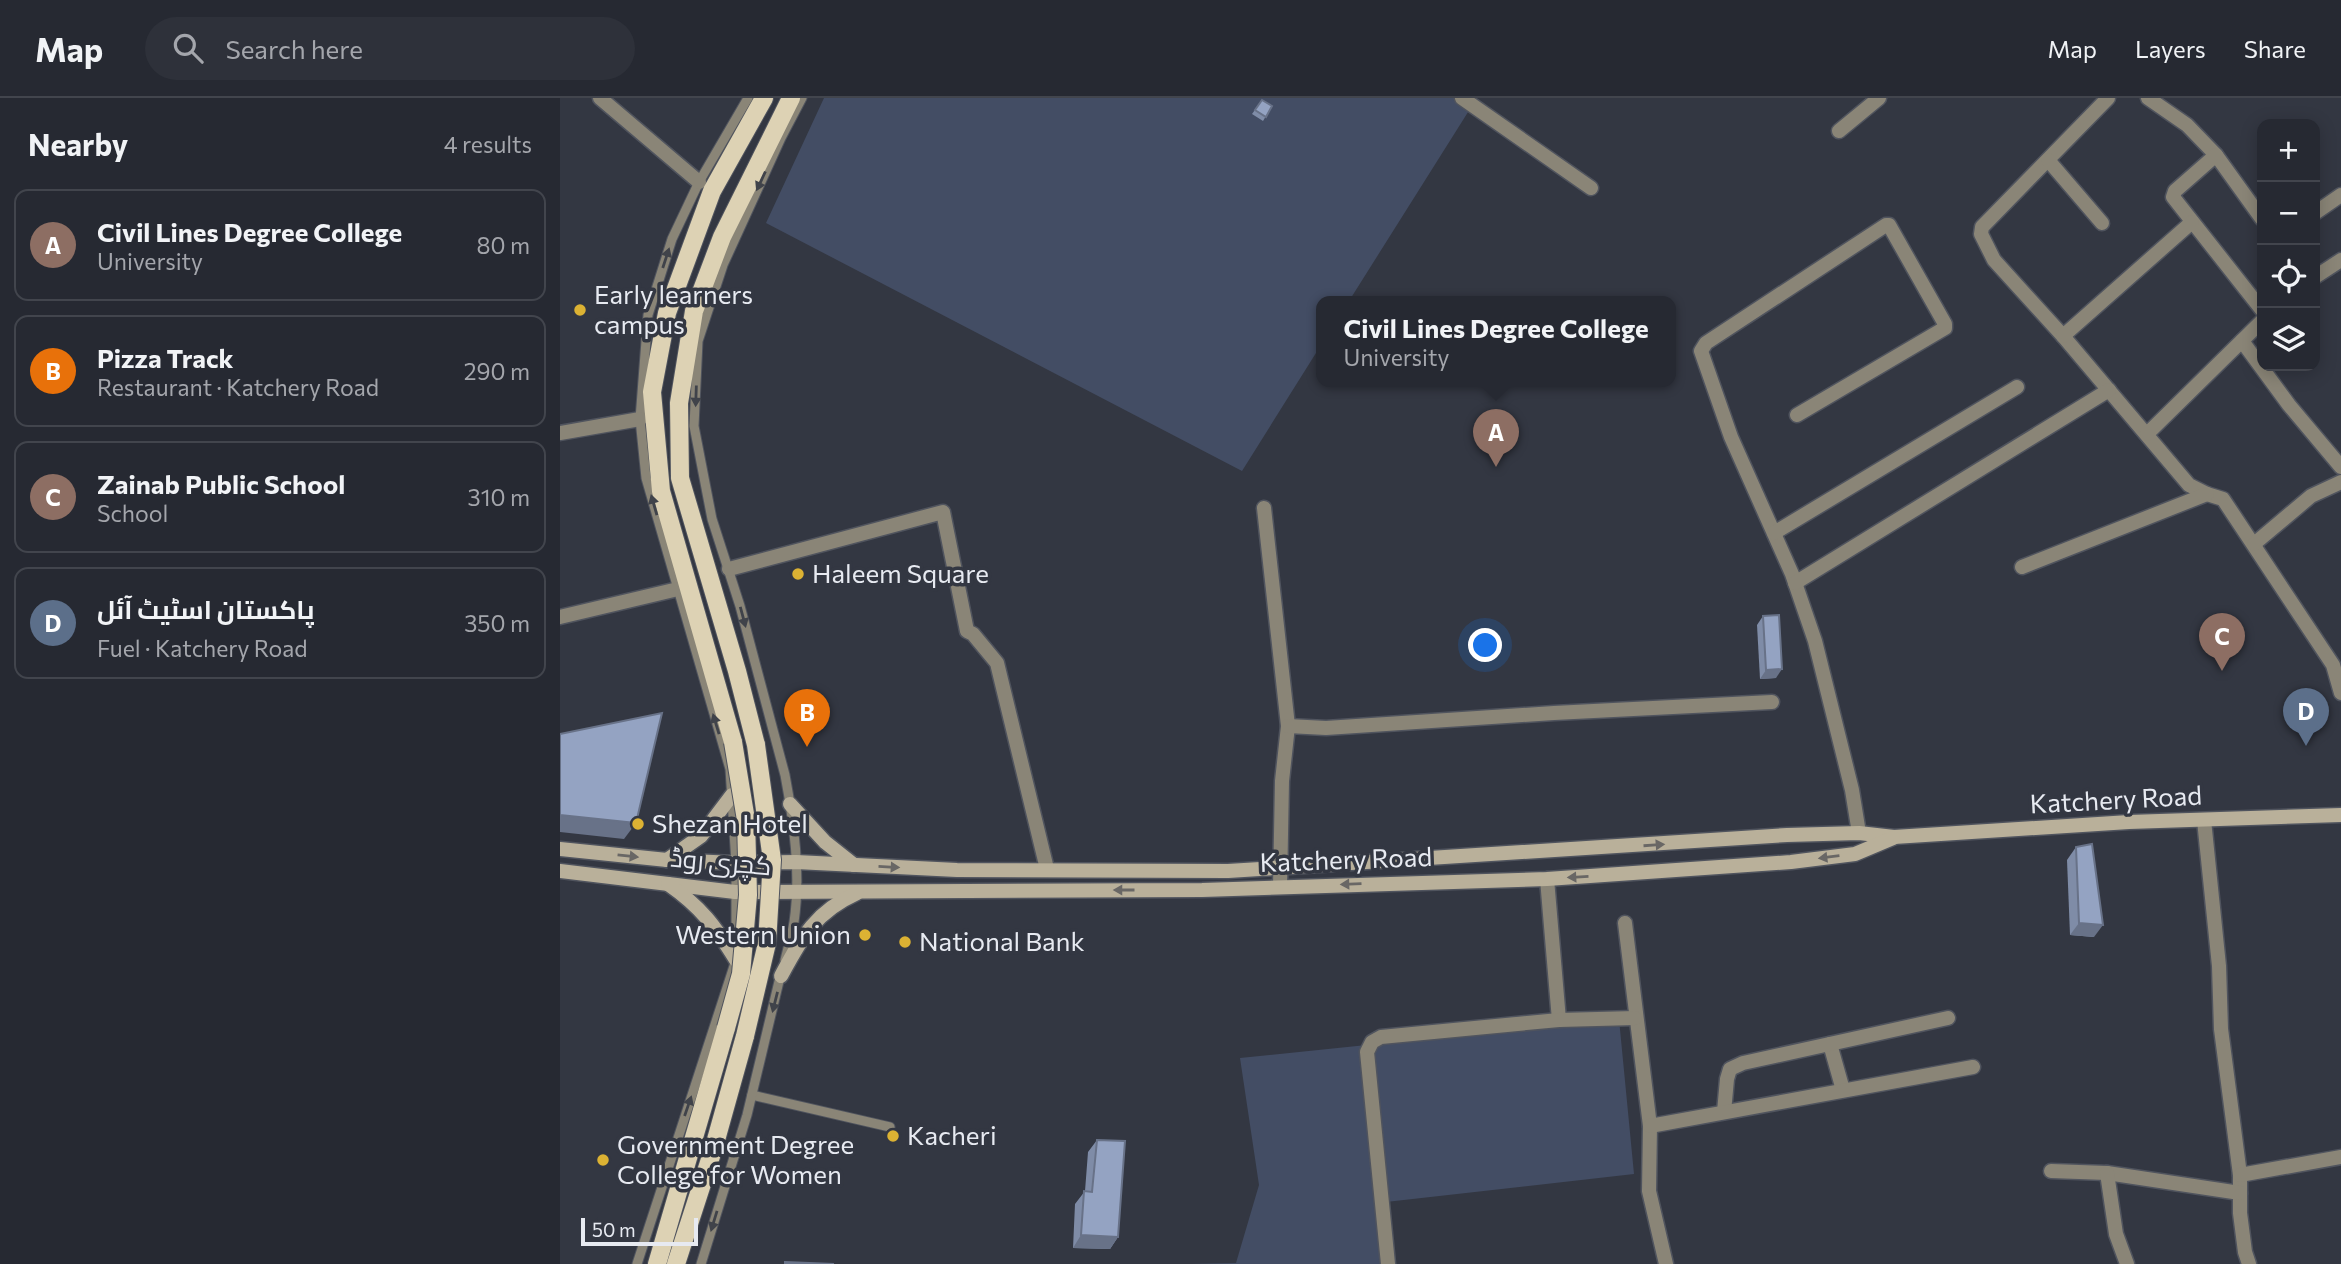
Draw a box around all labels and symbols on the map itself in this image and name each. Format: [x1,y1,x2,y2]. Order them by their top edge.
one-way arrow [755,171,767,191]
one-way arrow [661,247,672,268]
place label: Early learners campus [594,278,753,339]
marker: Early learners campus [572,302,588,318]
one-way arrow [690,385,701,407]
pin: A [1473,409,1519,467]
one-way arrow [648,494,659,516]
place label: Haleem Square [812,557,989,588]
marker: Haleem Square [790,566,806,582]
one-way arrow [738,606,749,628]
pin: C [2199,613,2245,671]
your location [1468,628,1502,662]
pin: D [2283,688,2329,746]
pin: B [784,689,830,747]
one-way arrow [711,713,721,734]
street label: Katchery Road [2029,779,2203,818]
place label: Shezan Hotel [652,807,808,838]
marker: Shezan Hotel [630,816,646,832]
one-way arrow [1643,839,1665,850]
street label: Katchery Road [1259,840,1433,877]
street label: کچری روڈ [669,841,773,883]
one-way arrow [617,851,639,862]
one-way arrow [1818,852,1840,863]
one-way arrow [878,862,900,873]
one-way arrow [1567,872,1589,883]
one-way arrow [1340,879,1362,890]
one-way arrow [1112,884,1134,896]
place label: Western Union [675,918,851,949]
place label: National Bank [919,925,1085,956]
marker: Western Union [857,927,873,943]
marker: National Bank [897,934,913,950]
one-way arrow [769,991,780,1013]
one-way arrow [683,1095,694,1116]
place label: Kacheri [907,1119,997,1150]
place label: Government Degree College for Women [617,1128,854,1189]
marker: Kacheri [885,1128,901,1144]
marker: Government Degree College for Women [595,1152,611,1168]
one-way arrow [708,1211,719,1232]
scale bar [581,1215,698,1247]

